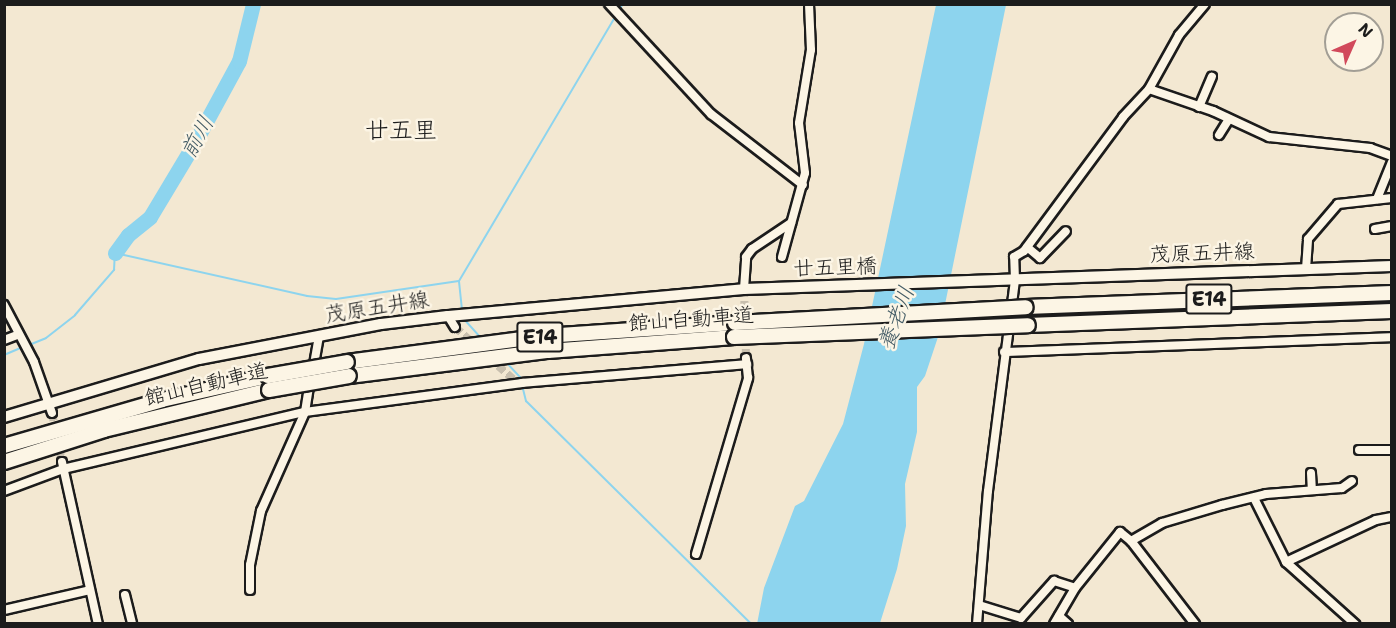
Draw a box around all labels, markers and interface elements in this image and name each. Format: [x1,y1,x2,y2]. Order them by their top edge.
north arrow [1324,12,1384,72]
text: N [1354,18,1378,42]
water label: 前川 [175,111,219,163]
district label: 廿五里 [365,117,437,145]
street label: 茂原五井線 [1149,239,1255,267]
street label: 廿五里橋 [793,253,877,281]
water label: 養老川 [872,282,920,354]
road number: E14 [1185,282,1233,316]
street label: 茂原五井線 [323,286,431,328]
street label: 館山自動車道 [627,302,755,336]
road number: E14 [516,320,564,354]
street label: 館山自動車道 [142,358,270,410]

